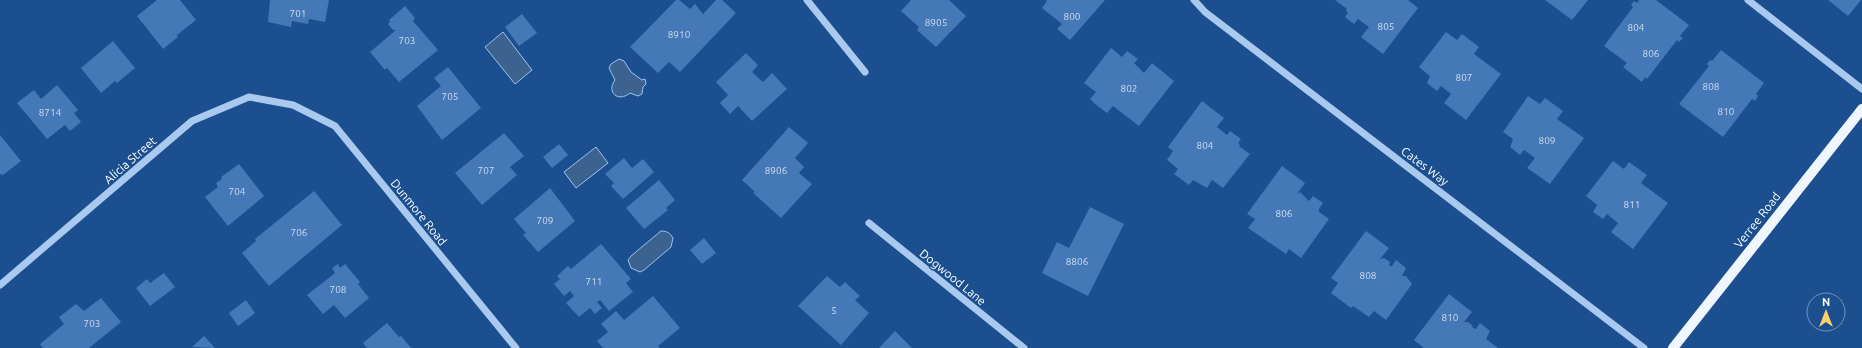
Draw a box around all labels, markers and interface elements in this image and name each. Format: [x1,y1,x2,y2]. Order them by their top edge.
house number: 701 [290,8,306,19]
house number: 800 [1064,11,1081,22]
house number: 8905 [925,17,947,28]
house number: 805 [1378,21,1394,32]
house number: 804 [1628,22,1645,33]
house number: 8910 [668,29,691,40]
house number: 703 [399,35,415,46]
house number: 806 [1643,48,1660,59]
house number: 807 [1456,72,1472,83]
house number: 808 [1703,81,1720,92]
house number: 802 [1121,83,1137,94]
house number: 705 [442,91,458,102]
house number: 810 [1718,106,1735,117]
house number: 8714 [39,107,62,118]
street label: Alicia Street [101,134,159,186]
house number: 809 [1539,135,1555,146]
house number: 804 [1197,140,1214,151]
street label: Cates Way [1399,144,1451,188]
house number: 707 [478,165,494,176]
house number: 8906 [765,165,788,176]
street label: Dunmore Road [388,176,450,248]
house number: 704 [229,186,246,197]
street label: Verree Road [1731,190,1783,250]
house number: 811 [1624,199,1640,210]
house number: 806 [1276,208,1293,219]
house number: 709 [537,215,553,226]
house number: 706 [291,227,308,238]
street label: Dogwood Lane [917,246,989,308]
house number: 8806 [1066,256,1089,267]
house number: 808 [1360,270,1377,281]
house number: 711 [586,276,602,287]
house number: 708 [330,284,347,295]
north arrow [1806,292,1846,332]
text: N [1822,296,1830,308]
house number: 5 [831,305,837,316]
house number: 810 [1442,312,1459,323]
house number: 703 [84,318,100,329]

